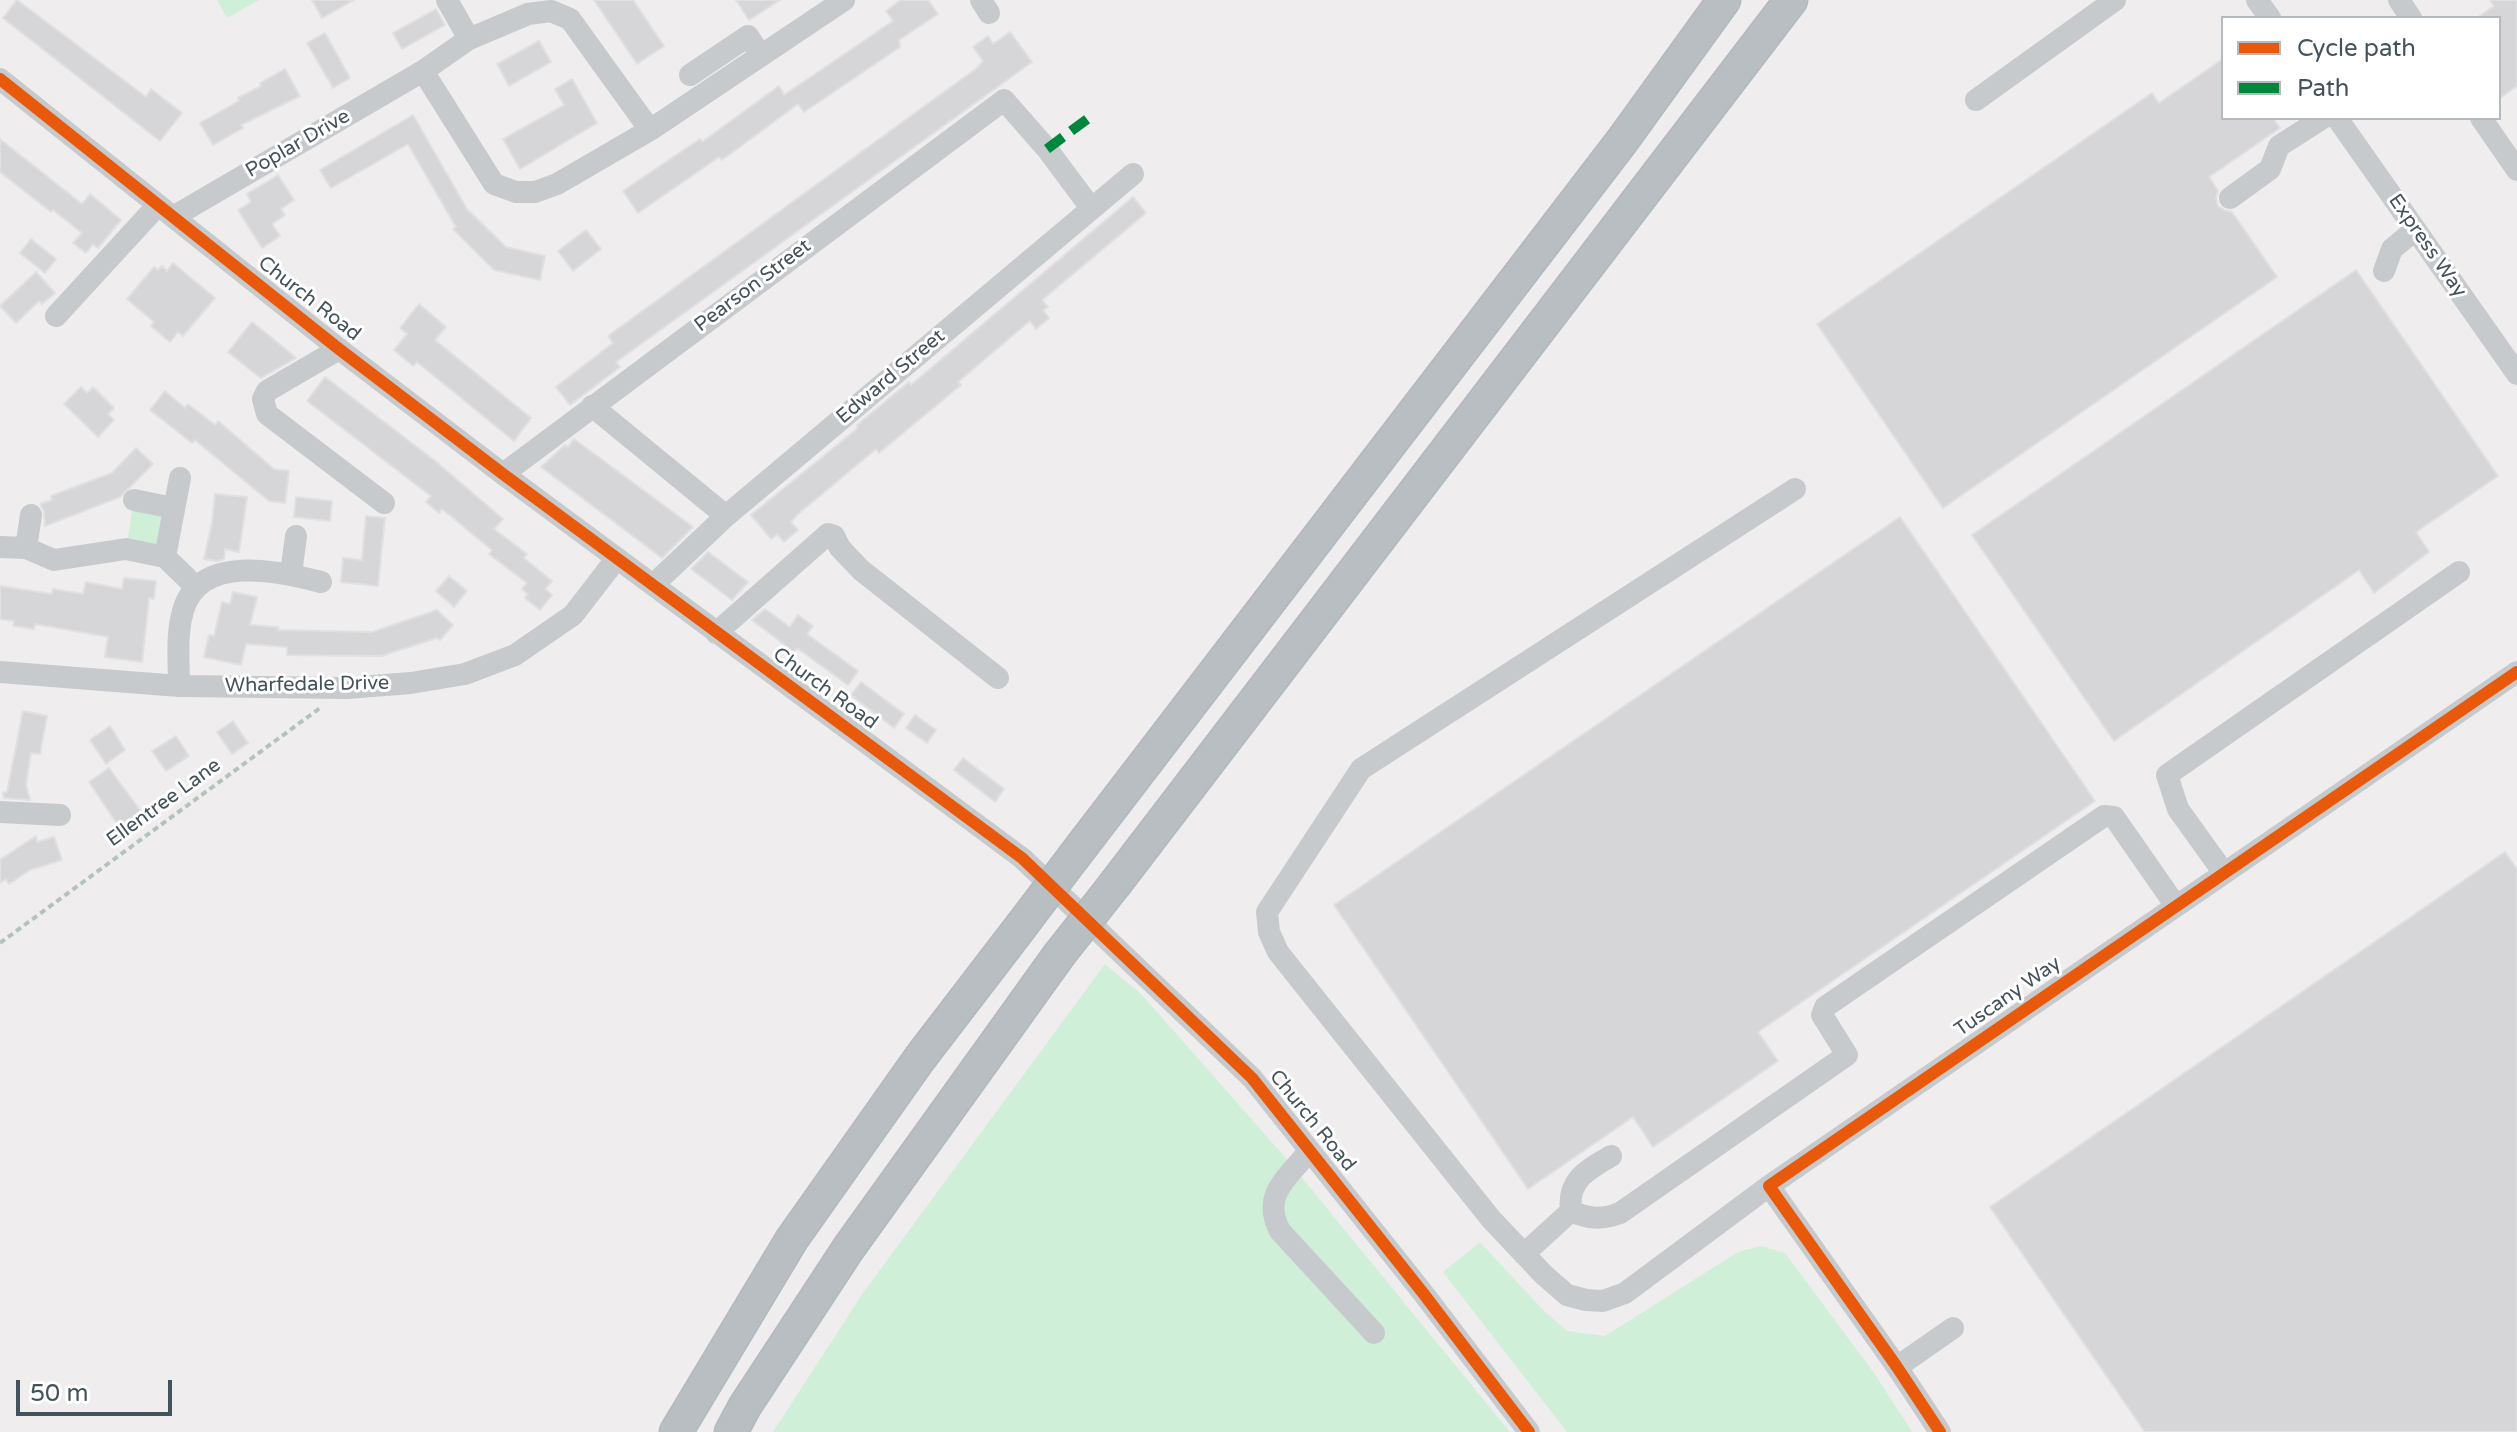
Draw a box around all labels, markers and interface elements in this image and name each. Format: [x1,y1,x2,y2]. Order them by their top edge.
legend [2221,16,2501,120]
text: Cycle path [2297,34,2416,63]
text: Path [2297,74,2350,103]
street label: Poplar Drive [242,105,354,183]
street label: Express Way [2383,190,2471,302]
street label: Pearson Street [690,234,816,338]
street label: Church Road [253,251,365,347]
street label: Edward Street [832,325,950,429]
street label: Church Road [768,643,882,735]
street label: Wharfedale Drive [225,672,389,698]
street label: Ellentree Lane [102,754,226,852]
street label: Tuscany Way [1950,952,2066,1042]
street label: Church Road [1264,1065,1360,1177]
scale bar [20,1364,176,1414]
text: 50 m [30,1379,88,1408]

